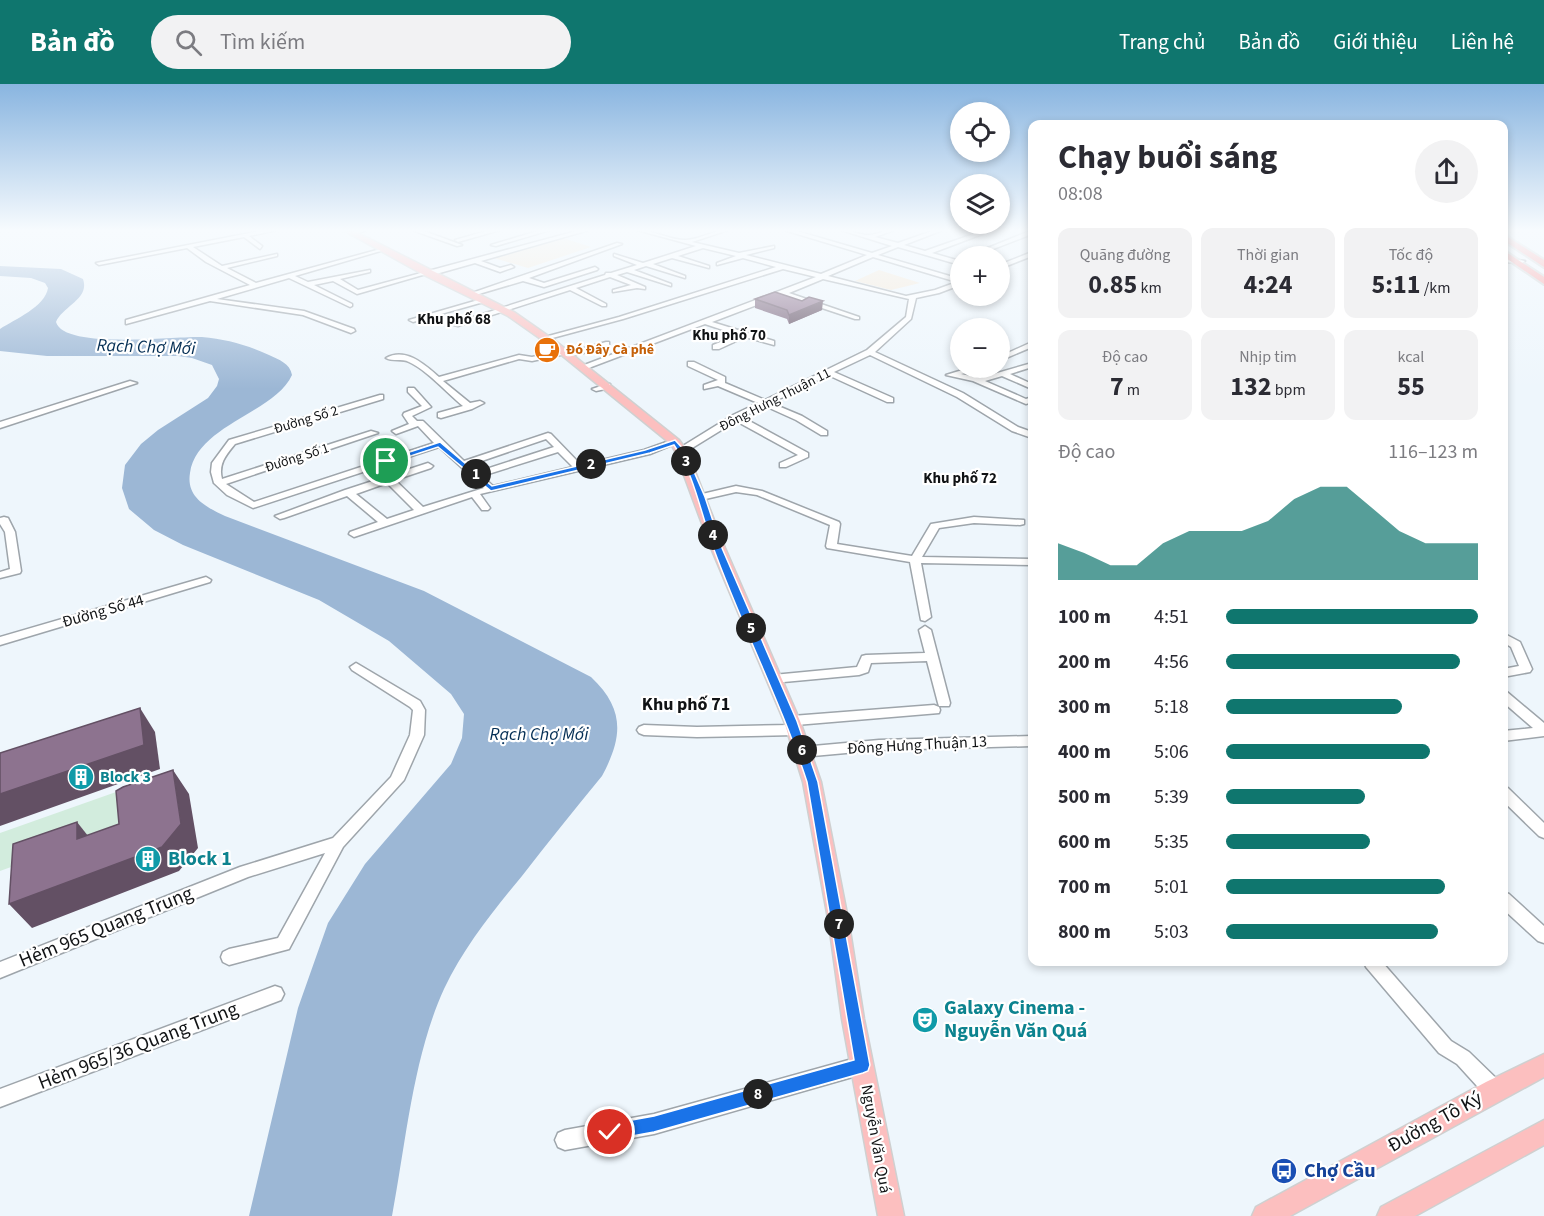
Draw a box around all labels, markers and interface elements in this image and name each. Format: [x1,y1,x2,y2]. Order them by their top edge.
search box [151,15,571,69]
text: Bản đồ [30,22,115,62]
icon: search [172,26,205,59]
text: Tìm kiếm [220,26,305,58]
text: Trang chủ [1119,27,1205,57]
text: Bản đồ [1238,27,1300,57]
text: Giới thiệu [1333,27,1418,57]
text: Liên hệ [1451,27,1514,57]
map controls [950,102,1010,378]
button: locate [950,102,1010,162]
text: Chạy buổi sáng [1058,134,1277,181]
button: share [1415,140,1478,203]
button: layers [950,174,1010,234]
text: 08:08 [1058,180,1103,208]
text: Quãng đường [1080,244,1170,266]
text: Thời gian [1237,244,1299,266]
text: Tốc độ [1389,244,1433,266]
button: + [950,246,1010,306]
text: 0.85 [1088,266,1137,303]
text: 4:24 [1244,266,1292,303]
text: 5:11 [1372,266,1421,303]
text: km [1137,277,1162,299]
text: /km [1421,277,1450,299]
district label: Khu phố 68 [417,309,491,330]
button: − [950,318,1010,378]
district label: Khu phố 70 [692,325,766,346]
water label: Rạch Chợ Mới [96,333,197,361]
cafe icon: Đó Đây Cà phê [532,335,562,365]
place label: Đó Đây Cà phê [566,340,654,360]
text: Độ cao [1102,346,1148,368]
text: Nhịp tim [1239,346,1297,368]
text: kcal [1398,346,1424,368]
street label: Đông Hưng Thuận 11 [716,363,834,437]
text: 7 [1110,368,1124,405]
text: 132 [1230,368,1271,405]
text: 55 [1397,368,1425,405]
text: m [1124,379,1140,401]
text: bpm [1271,379,1306,401]
street label: Đường Số 2 [271,401,341,439]
pin [360,435,411,486]
street label: Đường Số 1 [262,438,332,478]
text: Độ cao [1058,438,1115,466]
text: 116–123 m [1388,438,1478,466]
icon: arrive [369,444,402,477]
pin: 3 [671,446,701,476]
pin: 2 [576,449,606,479]
text: 3 [682,450,690,472]
text: 2 [587,453,595,475]
pin: 1 [461,459,491,489]
text: 1 [472,463,480,485]
district label: Khu phố 72 [923,468,997,489]
pin: 4 [698,520,728,550]
text: 4 [709,524,717,546]
street label: Đường Số 44 [60,589,146,633]
text: 100 m [1058,603,1111,631]
text: 4:51 [1154,603,1189,631]
pin: 5 [736,613,766,643]
text: 5 [747,617,755,639]
text: 200 m [1058,648,1111,676]
text: 4:56 [1154,648,1189,676]
district label: Khu phố 71 [642,692,730,717]
text: 300 m [1058,693,1111,721]
text: 5:18 [1154,693,1189,721]
water label: Rạch Chợ Mới [490,722,589,747]
street label: Đông Hưng Thuận 13 [847,730,987,760]
pin: 6 [787,735,817,765]
text: 400 m [1058,738,1111,766]
text: 5:06 [1154,738,1189,766]
text: 6 [798,739,806,761]
building icon: Block 3 [66,762,96,792]
place label: Block 3 [100,766,151,788]
text: 500 m [1058,783,1111,811]
text: 5:39 [1154,783,1189,811]
text: 600 m [1058,828,1111,856]
text: 5:35 [1154,828,1189,856]
building icon: Block 1 [133,844,163,874]
place label: Block 1 [168,845,232,873]
text: 700 m [1058,873,1111,901]
text: 5:01 [1154,873,1189,901]
street label: Hẻm 965 Quang Trung [15,879,197,975]
pin: 7 [824,909,854,939]
text: 7 [835,913,843,935]
text: 800 m [1058,918,1111,946]
text: 5:03 [1154,918,1189,946]
place label: Galaxy Cinema - Nguyễn Văn Quá [944,994,1087,1045]
street label: Hẻm 965/36 Quang Trung [34,995,242,1097]
theatre icon: Galaxy Cinema - Nguyễn Văn Quá [910,1005,940,1035]
pin: 8 [743,1079,773,1109]
text: 8 [754,1083,762,1105]
street label: Nguyễn Văn Quá [856,1083,896,1195]
street label: Đường Tô Ký [1383,1084,1488,1160]
pin [584,1106,635,1157]
icon: check [593,1115,626,1148]
bus stop icon: Chợ Cầu [1269,1156,1299,1186]
place label: Chợ Cầu [1304,1157,1376,1185]

